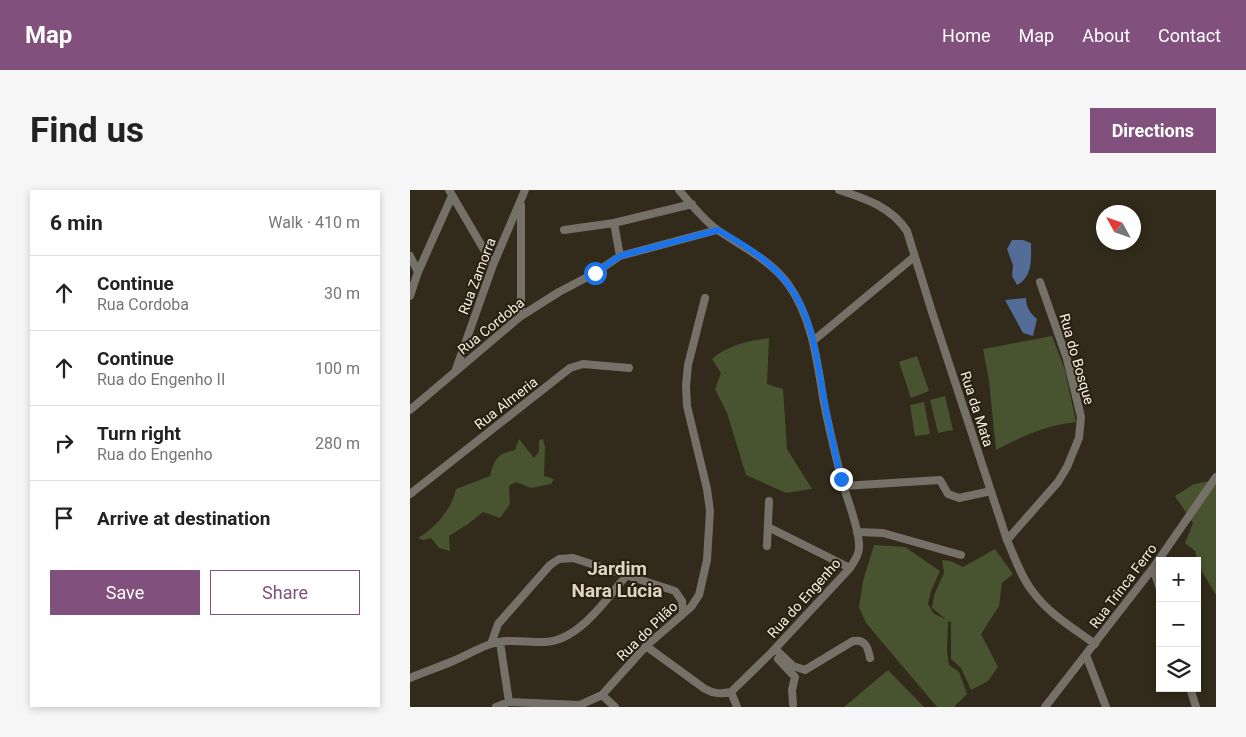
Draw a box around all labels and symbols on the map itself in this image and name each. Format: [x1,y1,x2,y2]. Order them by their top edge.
north arrow [1096,205,1141,250]
street label: Rua Zamorra [455,236,499,316]
route start [584,262,607,285]
street label: Rua Cordoba [455,294,527,358]
street label: Rua do Bosque [1056,312,1098,406]
street label: Rua da Mata [957,369,997,449]
street label: Rua Almeria [471,373,541,433]
route end [830,468,853,491]
street label: Rua Trinca Ferro [1086,541,1160,631]
street label: Rua do Engenho [764,555,844,641]
district label: Jardim Nara Lúcia [572,557,662,602]
street label: Rua do Pilão [613,598,681,664]

